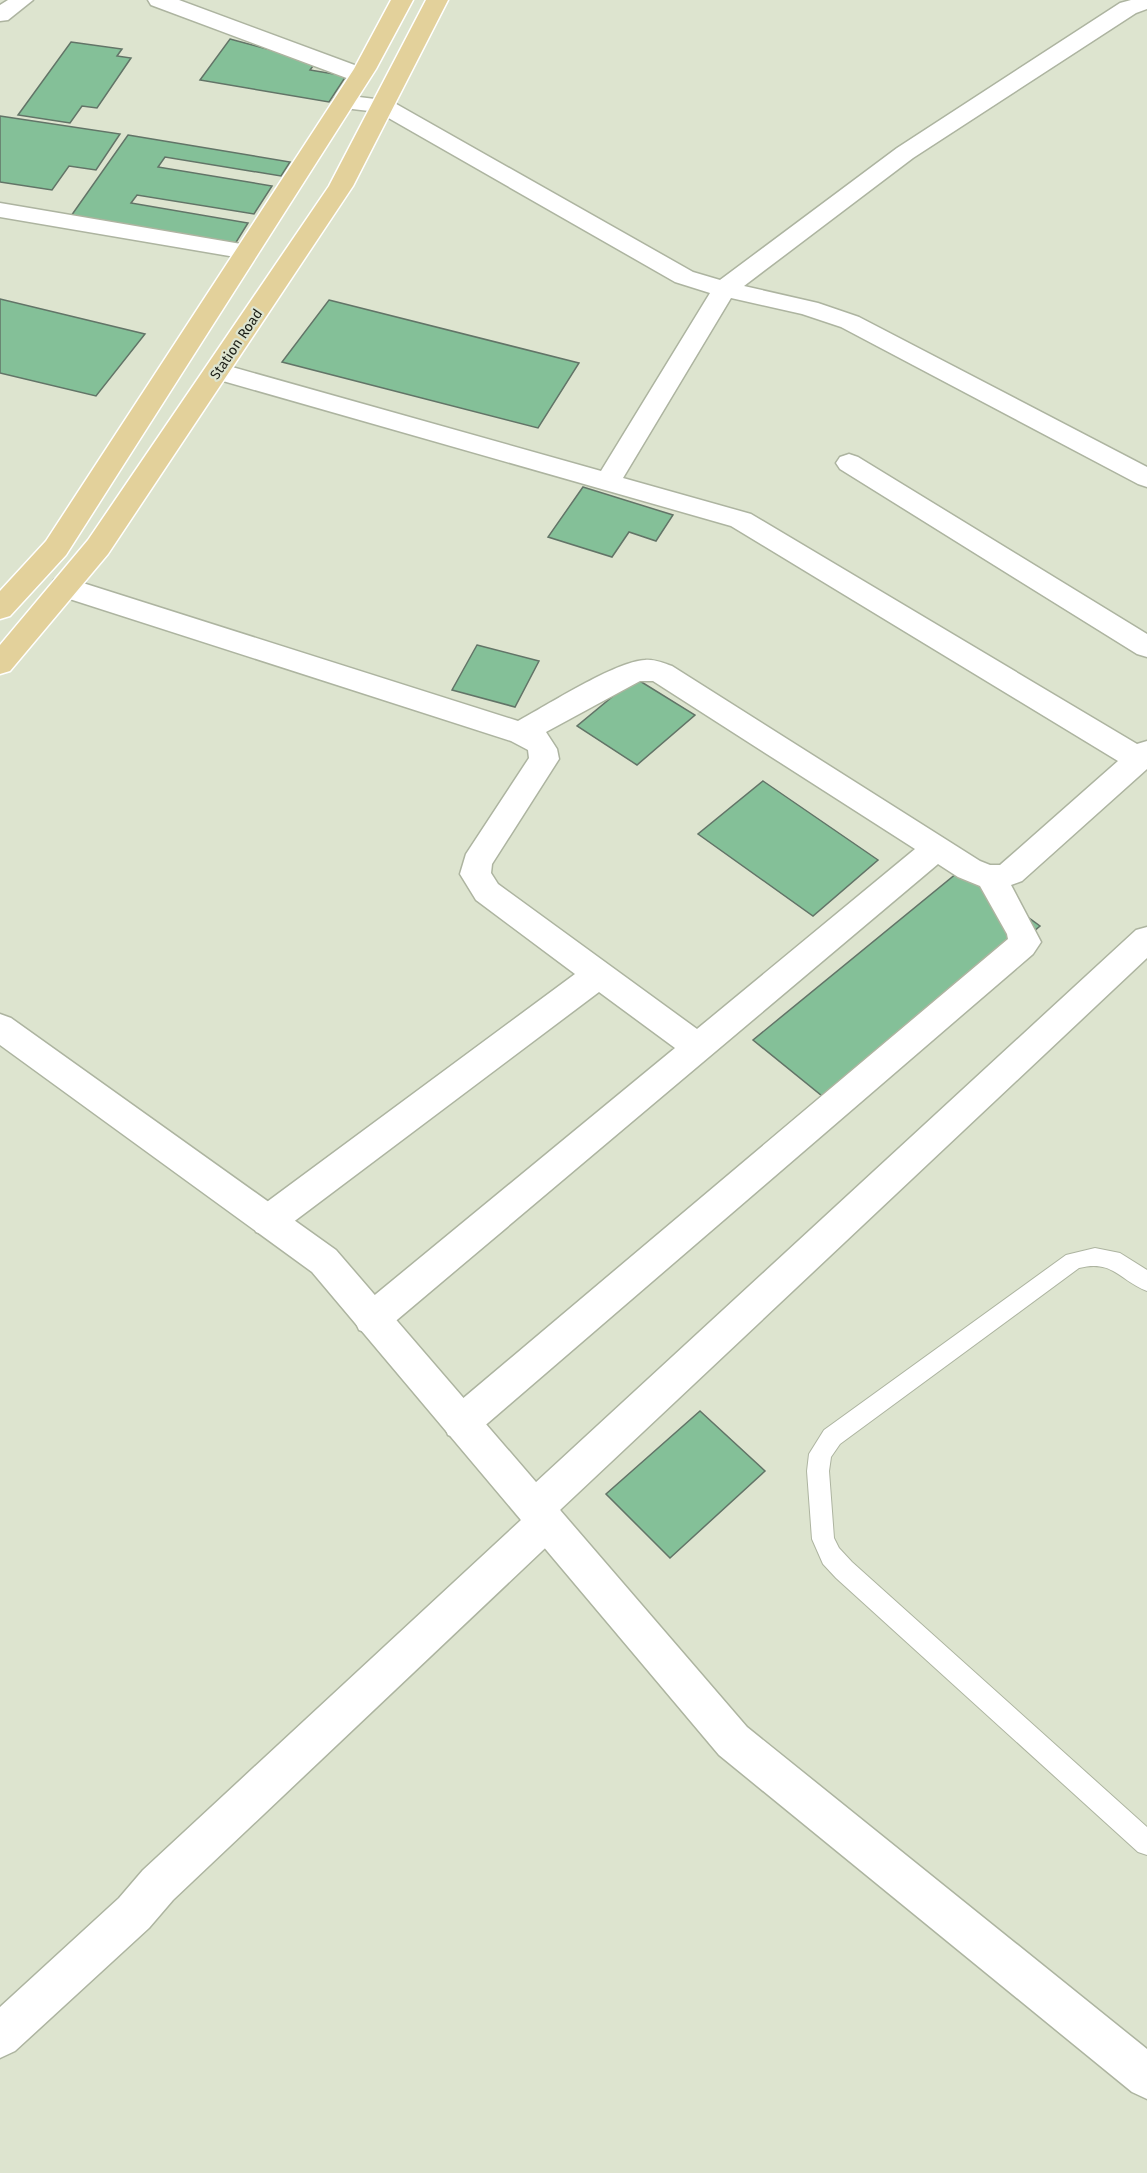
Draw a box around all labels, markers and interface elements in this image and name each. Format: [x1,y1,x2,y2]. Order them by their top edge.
street label: Station Road [207,306,266,383]

